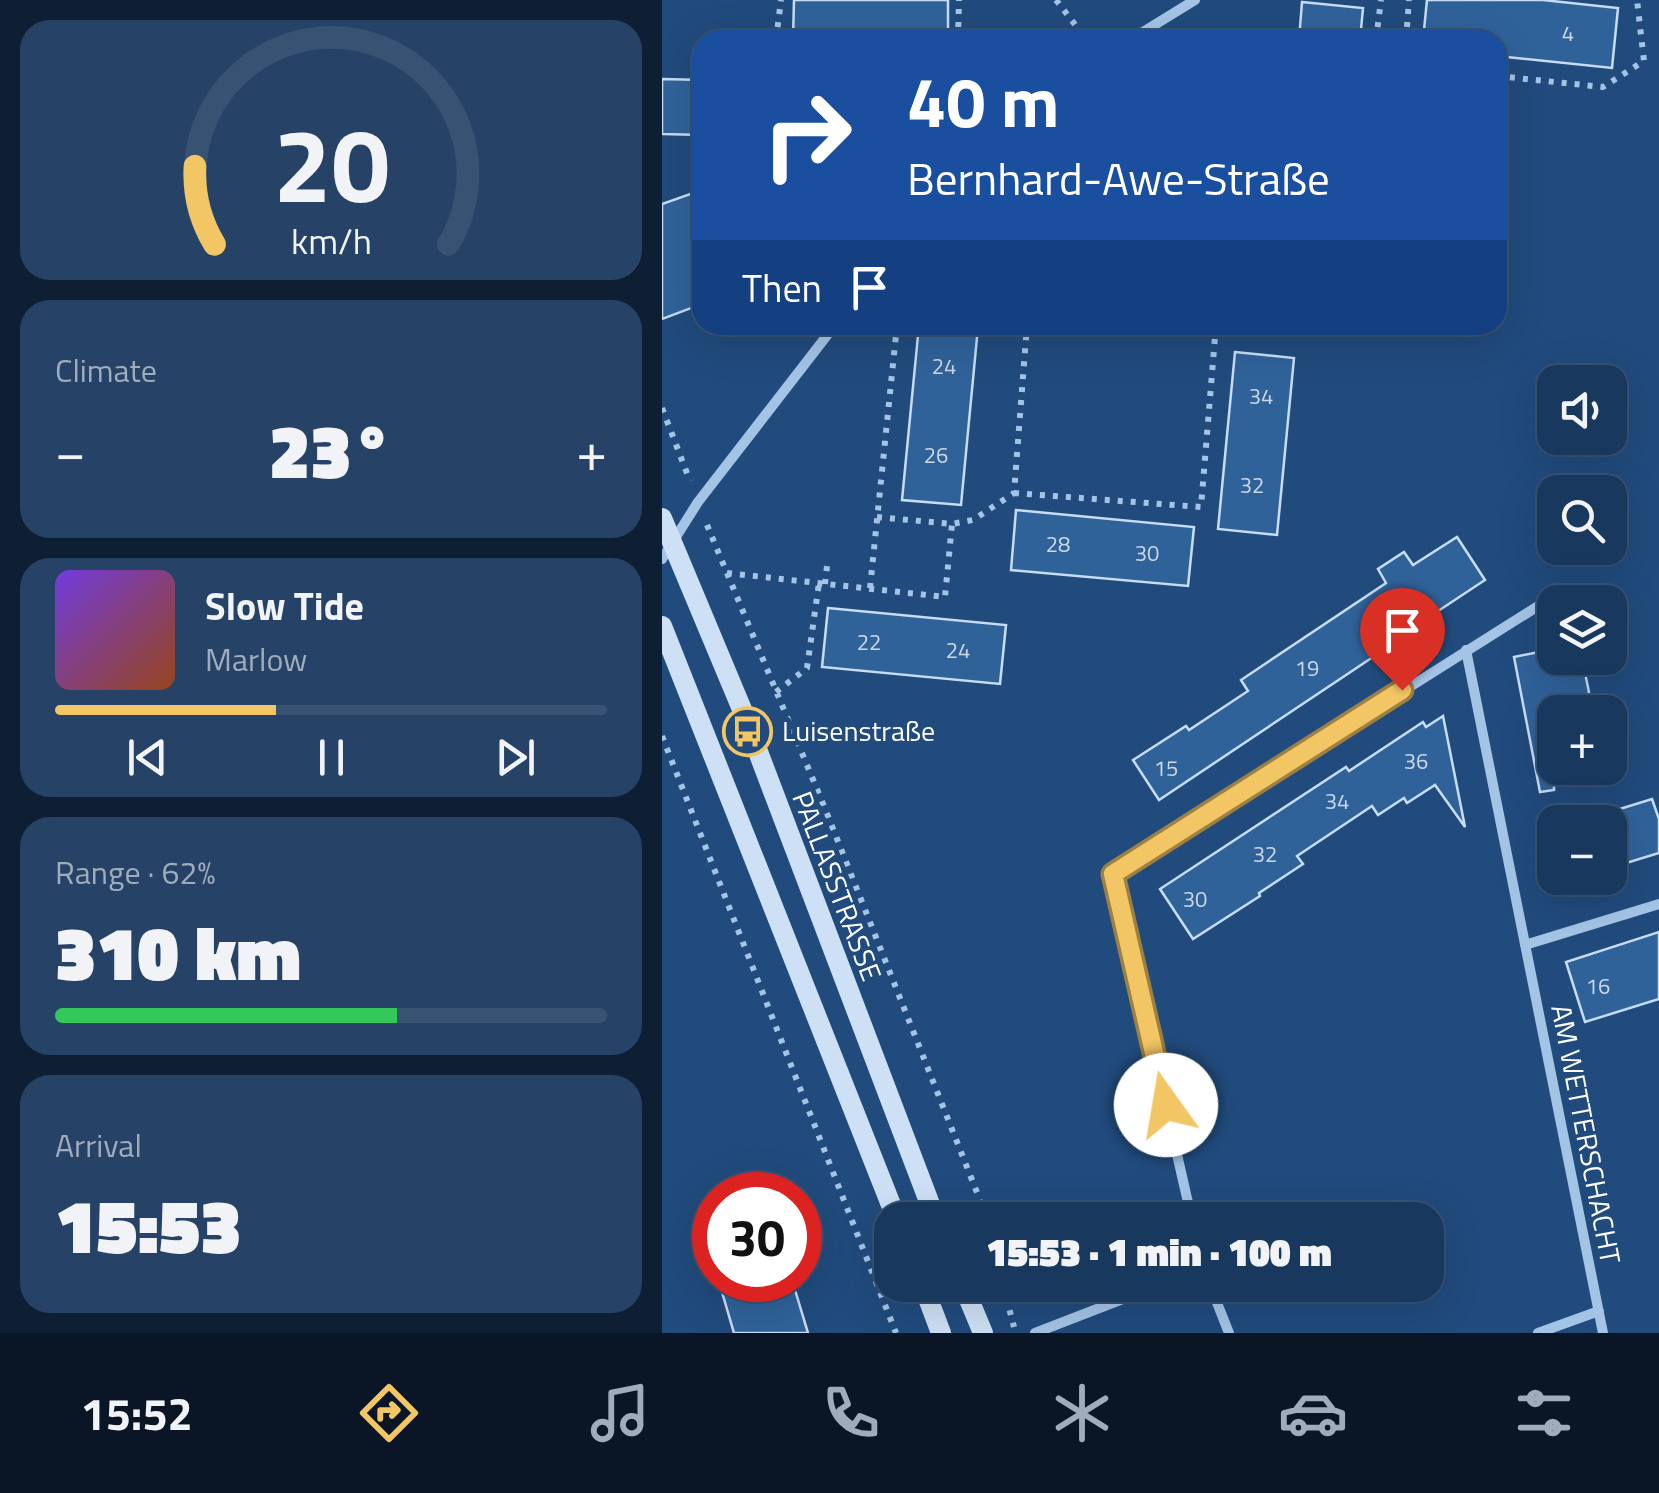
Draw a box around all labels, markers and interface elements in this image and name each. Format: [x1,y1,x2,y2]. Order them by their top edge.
house number: 4 [1562,16,1574,50]
text: 40 m [907,48,1060,154]
icon: right [742,70,872,200]
text: 20 [273,84,389,242]
text: Bernhard-Awe-Straße [907,144,1330,212]
text: km/h [291,213,371,268]
text: Then [742,259,822,317]
icon: arrive [842,260,897,315]
text: Climate [55,346,157,394]
house number: 24 [932,349,956,383]
map controls [1537,365,1627,895]
button: sound [1537,365,1627,455]
house number: 34 [1249,379,1273,413]
text: 23° [269,393,393,507]
text: − [55,409,86,492]
text: + [576,409,607,492]
house number: 26 [924,438,948,472]
house number: 32 [1240,468,1264,502]
button: search [1537,475,1627,565]
house number: 28 [1046,527,1070,561]
house number: 30 [1135,536,1159,570]
text: Slow Tide [205,577,364,635]
button: layers [1537,585,1627,675]
pin [1360,588,1445,691]
icon: arrive [1375,603,1430,658]
house number: 22 [857,625,881,659]
house number: 24 [946,633,970,667]
text: Marlow [205,635,308,683]
house number: 19 [1295,651,1319,685]
button: + [1537,695,1627,785]
bus stop icon: Luisenstraße [721,705,773,757]
place label: Luisenstraße [782,709,935,752]
icon: previous [120,730,175,785]
icon: pause [304,730,359,785]
icon: next [488,730,543,785]
house number: 36 [1404,744,1428,778]
house number: 15 [1154,751,1178,785]
house number: 34 [1325,784,1349,818]
street label: PALLASSTRASSE [782,785,893,987]
button: − [1537,805,1627,895]
house number: 32 [1253,837,1277,871]
text: Range · 62% [55,848,215,896]
house number: 30 [1183,882,1207,916]
text: 310 km [55,895,301,1009]
house number: 16 [1586,969,1610,1003]
street label: AM WETTERSCHACHT [1540,1001,1633,1268]
position arrow [1114,1053,1218,1157]
text: Arrival [55,1121,142,1169]
text: 15:53 [55,1168,242,1282]
speed limit sign: 30 [692,1172,822,1302]
text: 15:53 · 1 min · 100 m [986,1223,1332,1281]
icon: directions [354,1378,424,1448]
icon: music [585,1378,655,1448]
icon: phone [816,1378,886,1448]
icon: climate [1047,1378,1117,1448]
icon: car [1278,1378,1348,1448]
icon: filters [1509,1378,1579,1448]
text: 15:52 [80,1379,193,1447]

